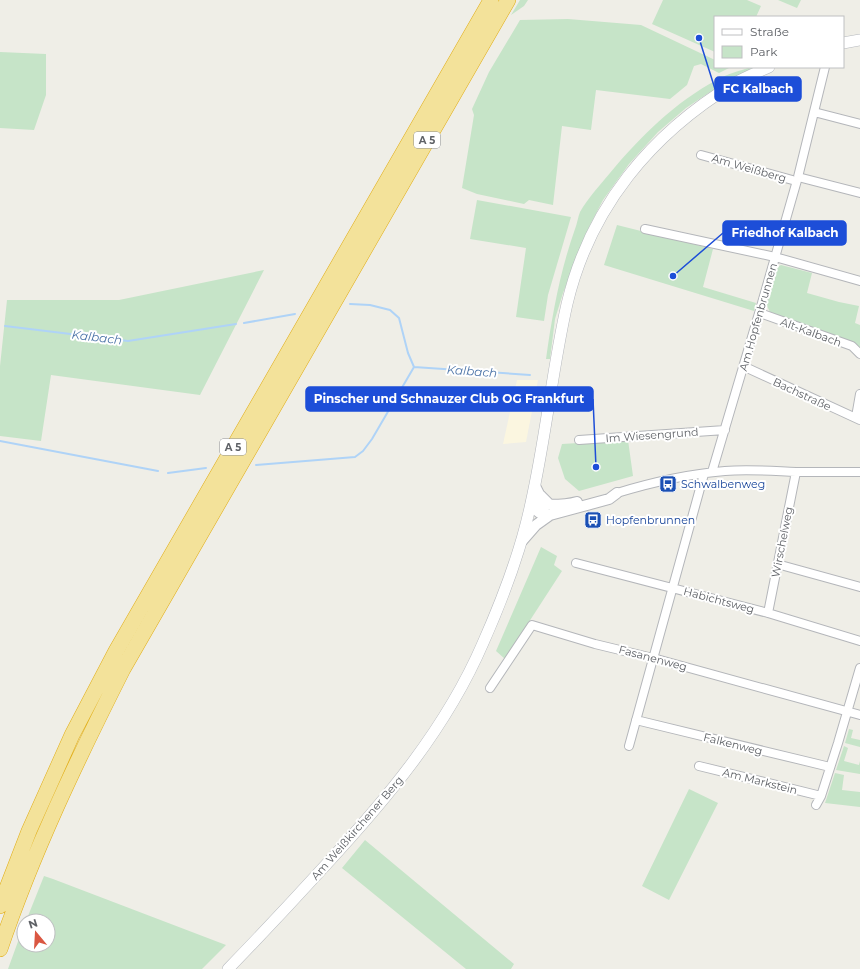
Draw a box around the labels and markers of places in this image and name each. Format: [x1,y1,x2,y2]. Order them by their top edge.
callout: FC Kalbach [715,77,801,101]
callout: Friedhof Kalbach [723,221,846,245]
callout: Pinscher und Schnauzer Club OG Frankfurt [306,387,593,411]
bus stop icon: Schwalbenweg [658,474,678,494]
place label: Schwalbenweg [681,477,765,491]
bus stop icon: Hopfenbrunnen [583,510,603,530]
place label: Hopfenbrunnen [606,513,695,527]

